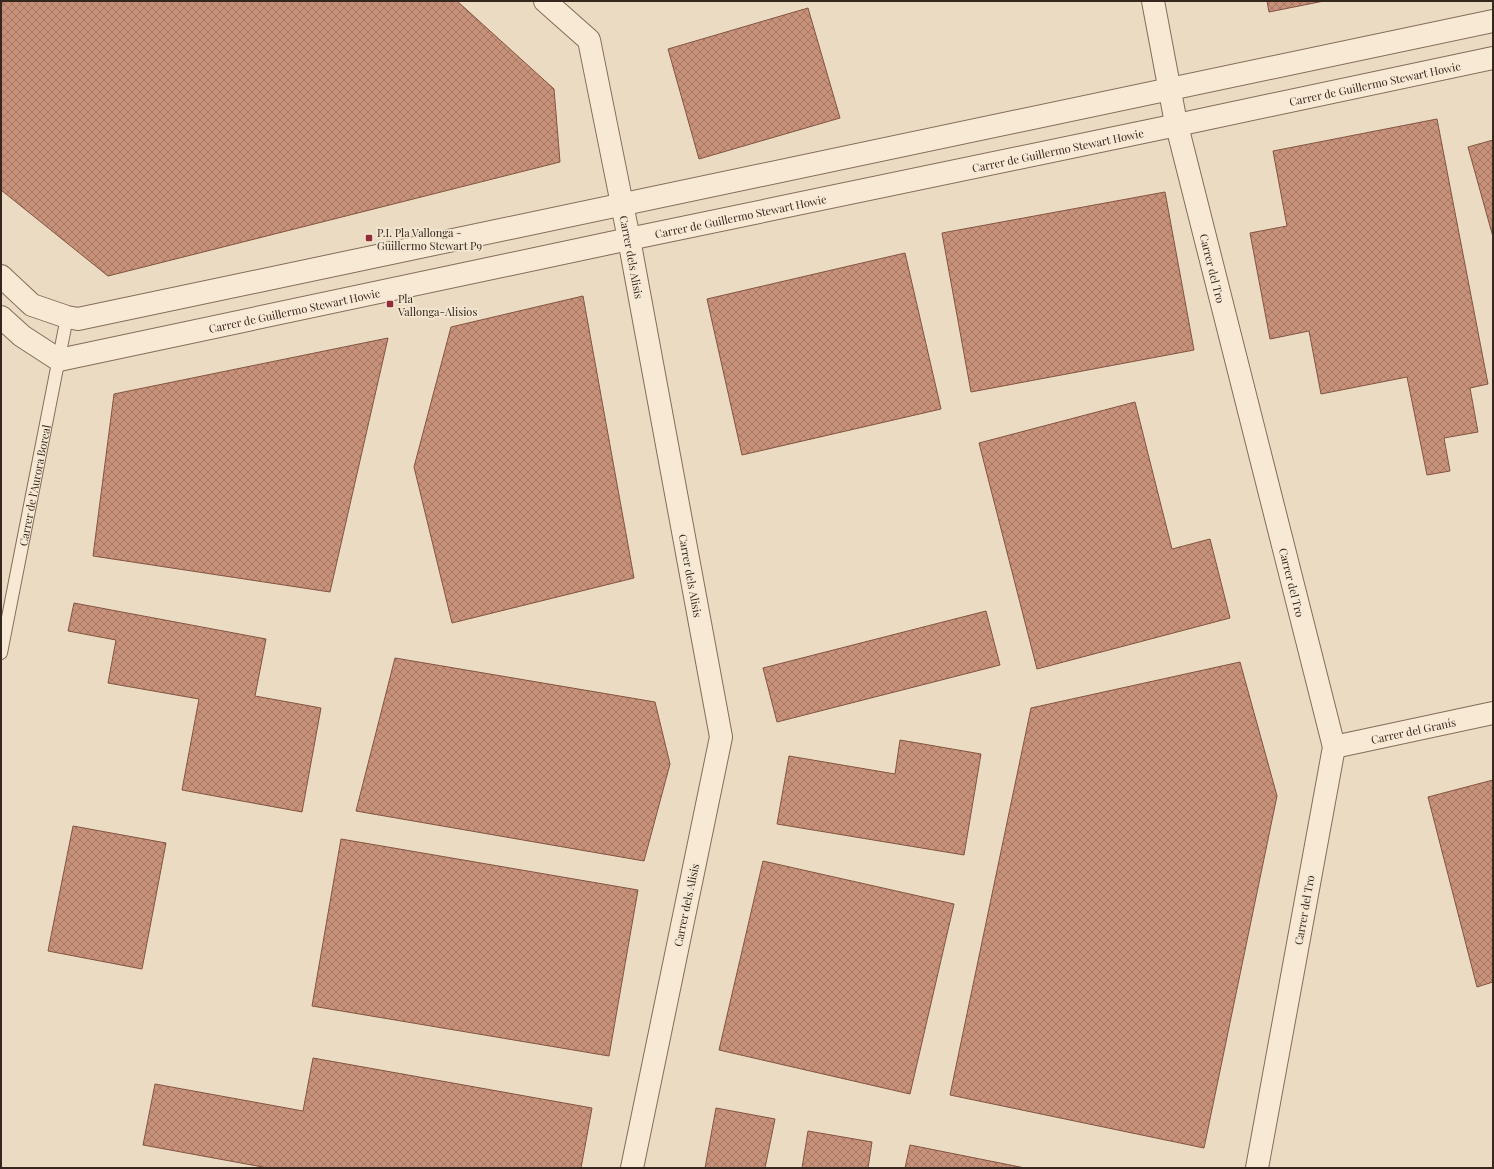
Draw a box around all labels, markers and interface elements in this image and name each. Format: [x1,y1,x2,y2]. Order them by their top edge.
street label: Carrer de Guillermo Stewart Howie [1288,57,1462,109]
street label: Carrer de Guillermo Stewart Howie [970,125,1145,175]
street label: Carrer de Guillermo Stewart Howie [653,191,828,241]
street label: Carrer dels Alisis [617,214,647,300]
place label: P.I. Pla Vallonga - Guillermo Stewart P9 [377,225,483,253]
street label: Carrer del Tro [1197,232,1229,304]
marker: P.I. Pla Vallonga - Guillermo Stewart P9 [364,233,374,243]
street label: Carrer de Guillermo Stewart Howie [207,284,382,336]
place label: Pla Vallonga-Alisios [397,291,477,319]
marker: Pla Vallonga-Alisios [385,299,395,309]
street label: Carrer de l'Aurora Boreal [15,423,53,547]
street label: Carrer dels Alisis [676,533,706,619]
street label: Carrer del Tro [1276,546,1308,619]
street label: Carrer del Granís [1369,714,1457,746]
street label: Carrer dels Alisis [670,862,702,948]
street label: Carrer del Tro [1290,874,1318,946]

